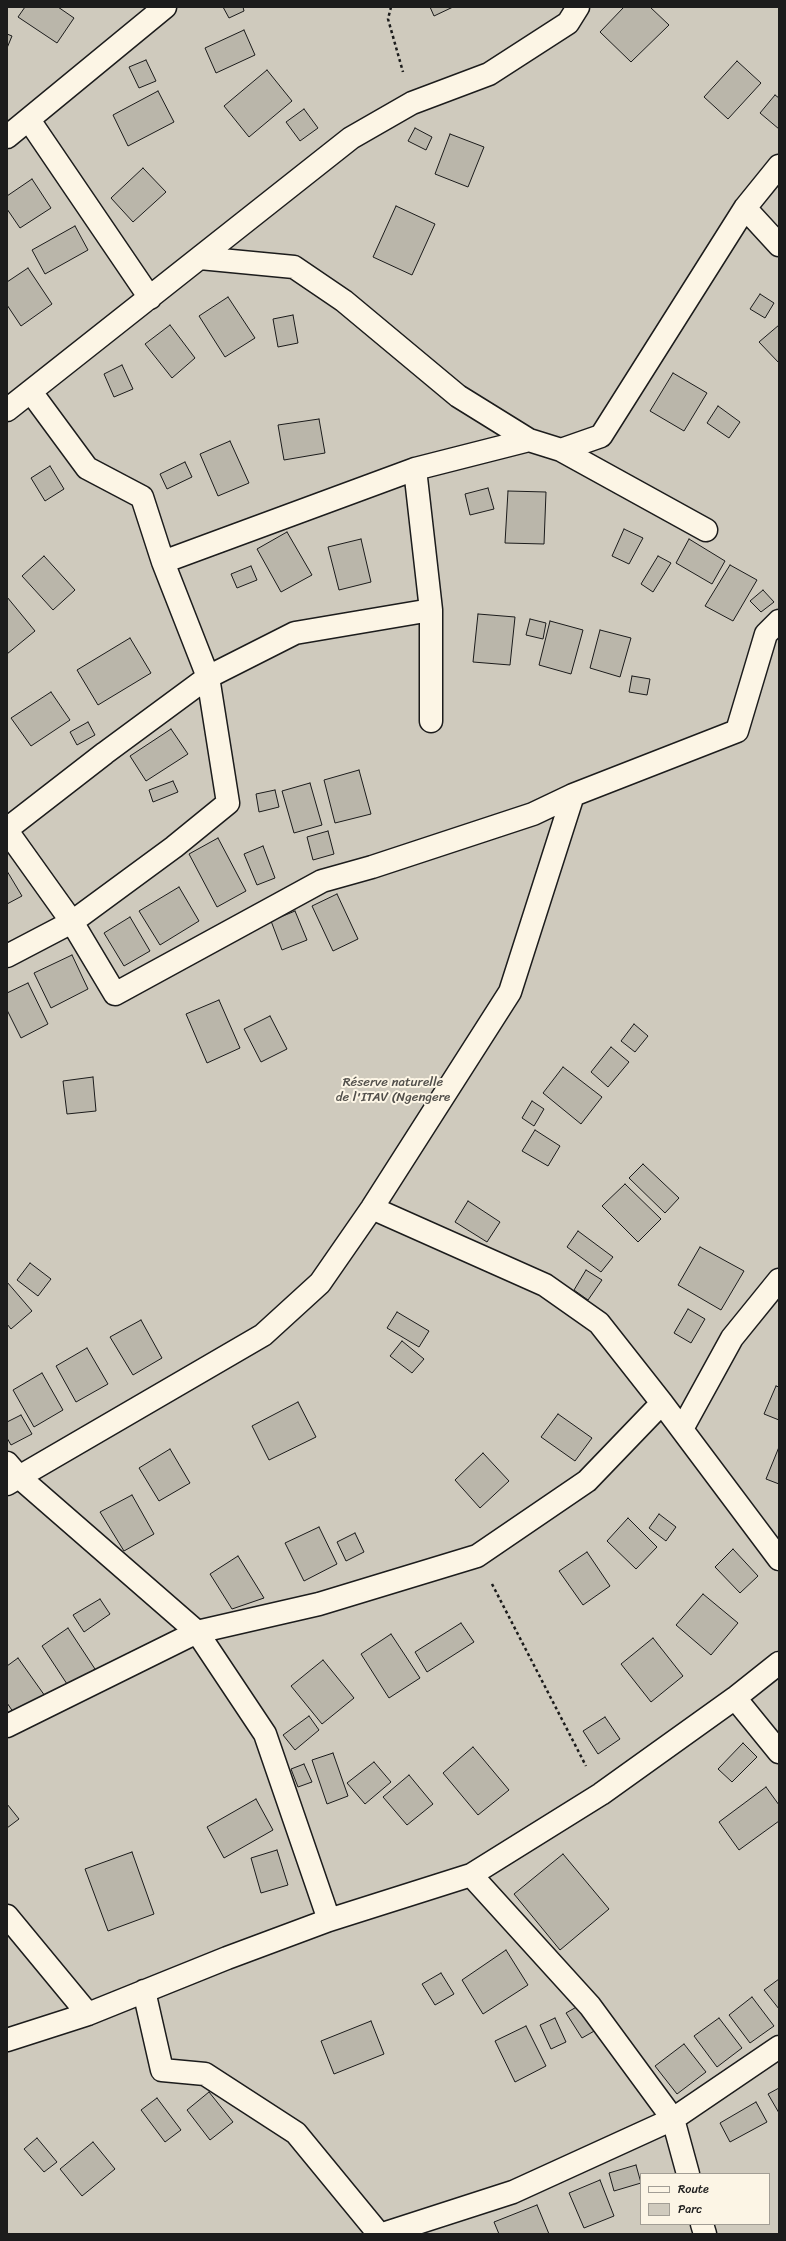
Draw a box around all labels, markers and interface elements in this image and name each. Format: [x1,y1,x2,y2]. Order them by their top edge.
park label: Réserve naturelle de l'ITAV (Ngengere [336,1075,450,1106]
legend [640,2173,770,2225]
text: Route [678,2178,709,2200]
text: Parc [678,2198,702,2220]

